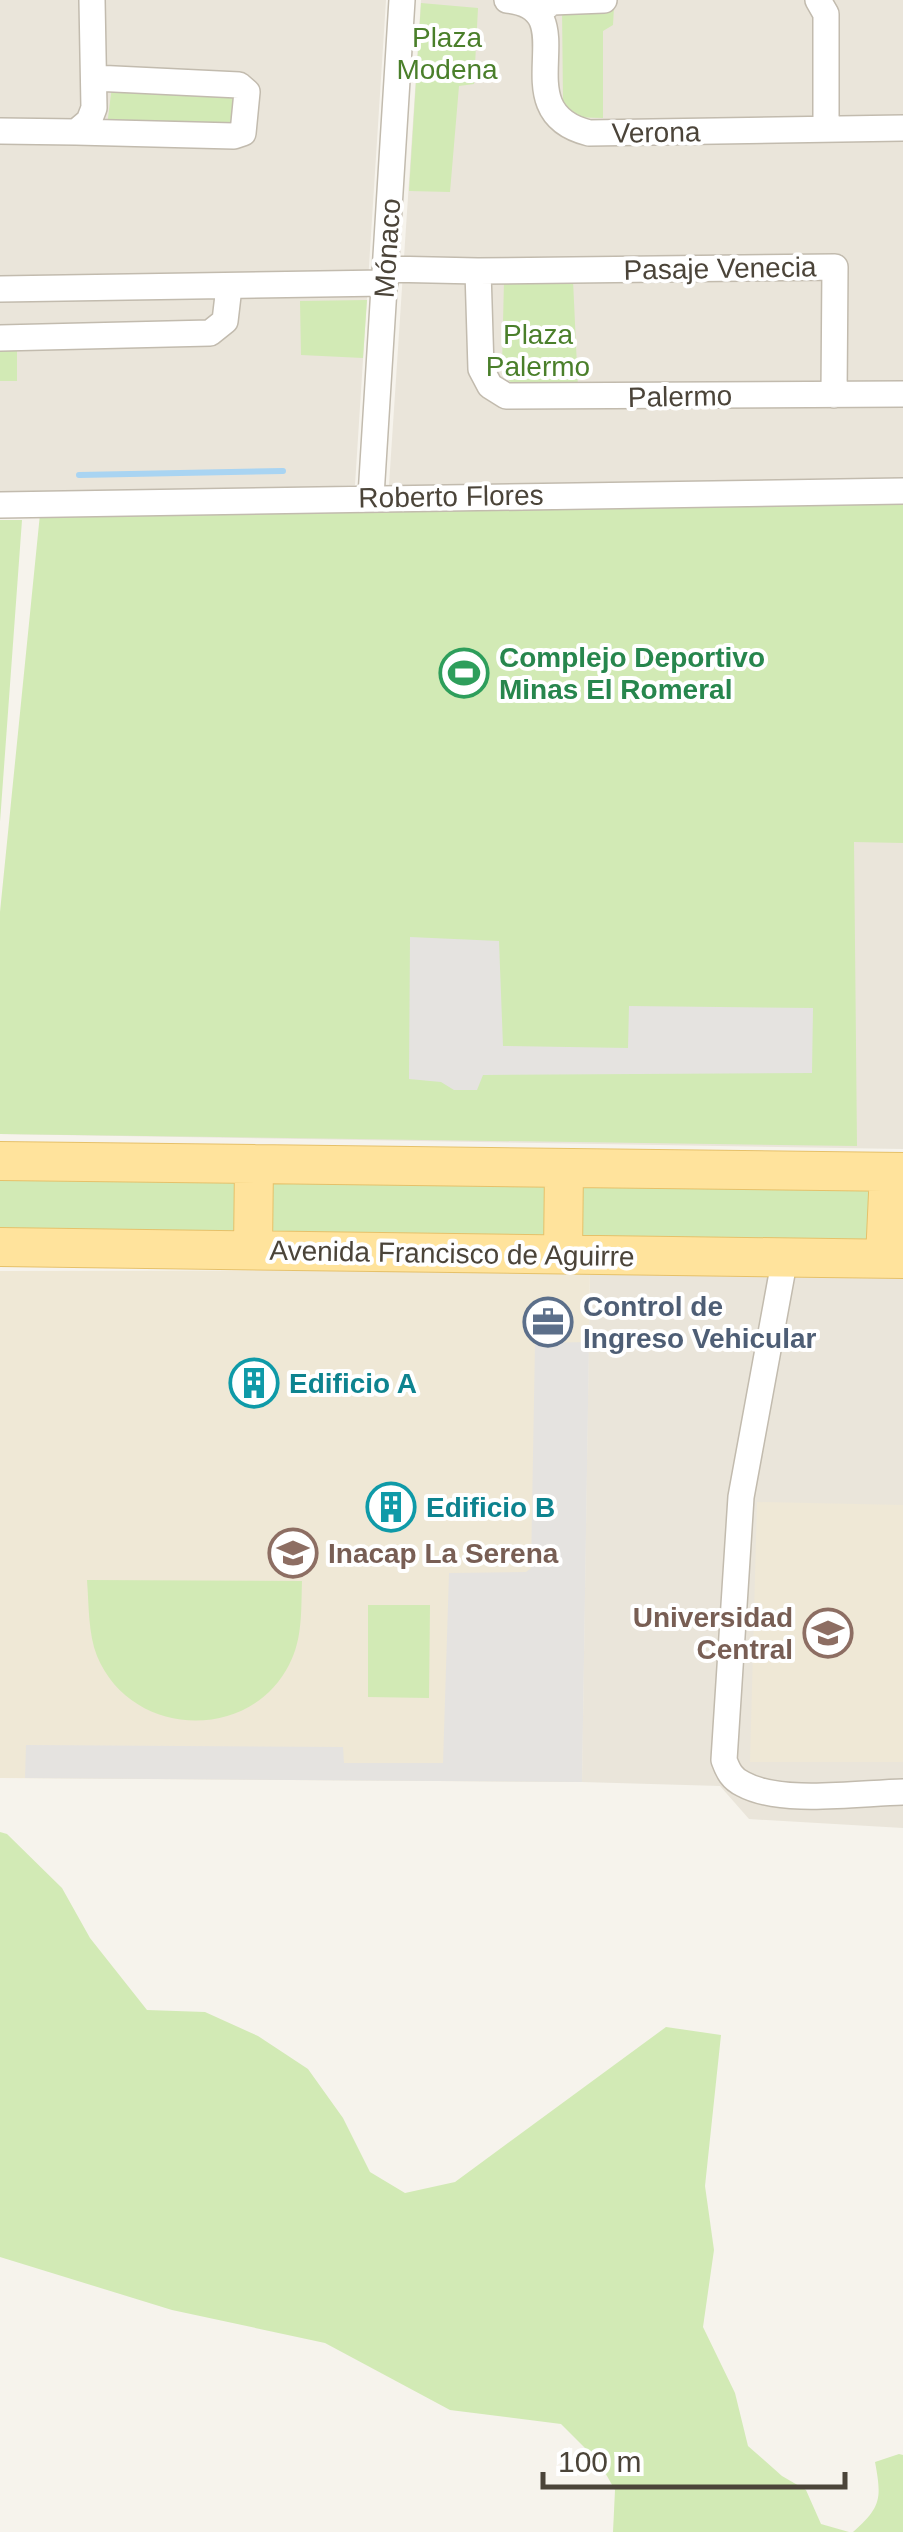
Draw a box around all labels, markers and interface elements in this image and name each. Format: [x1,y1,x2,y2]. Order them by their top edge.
park label: Plaza Modena [396,22,498,85]
street label: Verona [611,116,701,149]
street label: Mónaco [369,197,406,299]
street label: Pasaje Venecia [623,251,817,286]
park label: Plaza Palermo [486,319,590,382]
street label: Palermo [628,380,732,413]
street label: Roberto Flores [358,479,544,514]
place label: Complejo Deportivo Minas El Romeral [499,642,765,705]
sports icon: Complejo Deportivo Minas El Romeral [438,647,490,699]
street label: Avenida Francisco de Aguirre [269,1235,635,1272]
place label: Control de Ingreso Vehicular [583,1291,817,1354]
office icon: Control de Ingreso Vehicular [522,1296,574,1348]
building icon: Edificio A [228,1357,280,1409]
place label: Edificio A [289,1368,417,1399]
building icon: Edificio B [365,1481,417,1533]
place label: Edificio B [426,1492,555,1523]
school or university icon: Inacap La Serena [267,1527,319,1579]
place label: Inacap La Serena [328,1538,559,1569]
place label: Universidad Central [633,1602,793,1665]
school or university icon: Universidad Central [802,1607,854,1659]
scale bar [543,2427,846,2489]
text: 100 m [558,2445,641,2478]

